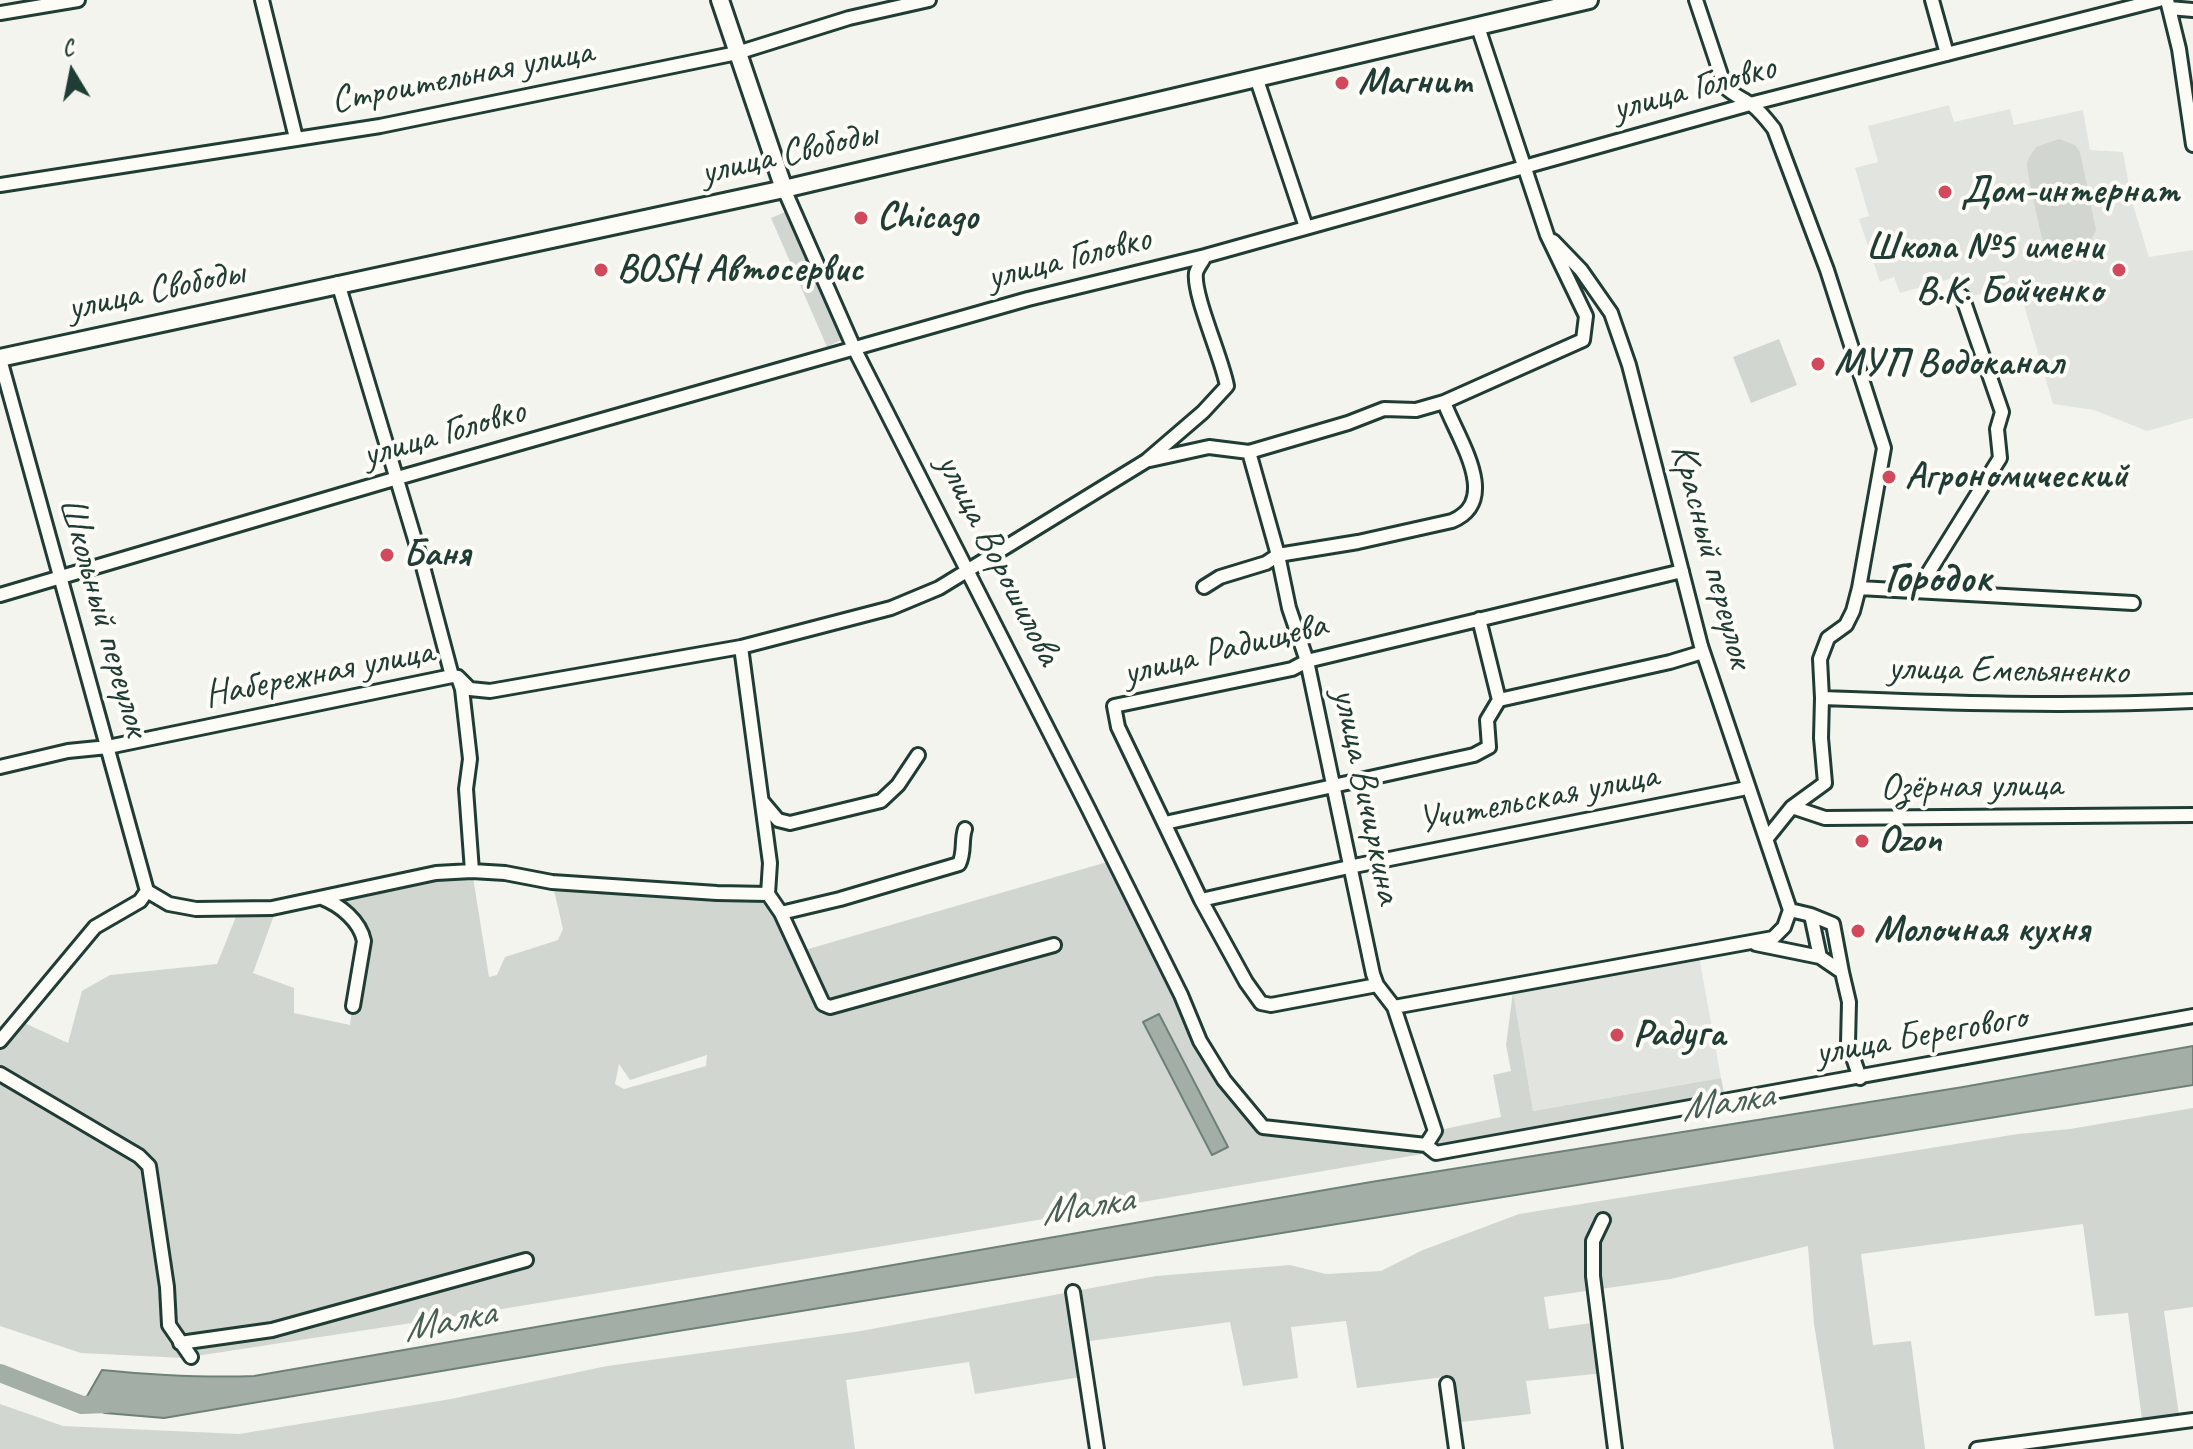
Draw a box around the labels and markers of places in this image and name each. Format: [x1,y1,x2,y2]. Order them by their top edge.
place label: Магнит [1358,60,1473,106]
marker: Магнит [1333,74,1351,92]
place label: Дом-интернат [1961,169,2179,215]
marker: Дом-интернат [1936,183,1954,201]
place label: Chicago [877,195,977,241]
marker: Chicago [852,209,870,227]
place label: Школа №5 имени В.К. Бойченко [1866,225,2103,314]
place label: BOSH Автосервис [617,247,863,293]
marker: BOSH Автосервис [592,261,610,279]
marker: Школа №5 имени В.К. Бойченко [2110,261,2128,279]
place label: МУП Водоканал [1834,341,2063,387]
marker: МУП Водоканал [1809,355,1827,373]
place label: Агрономический [1905,454,2128,500]
marker: Агрономический [1880,468,1898,486]
place label: Баня [403,532,470,578]
marker: Баня [378,546,396,564]
place label: Ozon [1878,818,1941,864]
marker: Ozon [1853,832,1871,850]
place label: Молочная кухня [1874,908,2089,954]
marker: Молочная кухня [1849,922,1867,940]
place label: Радуга [1633,1012,1725,1058]
marker: Радуга [1608,1026,1626,1044]

